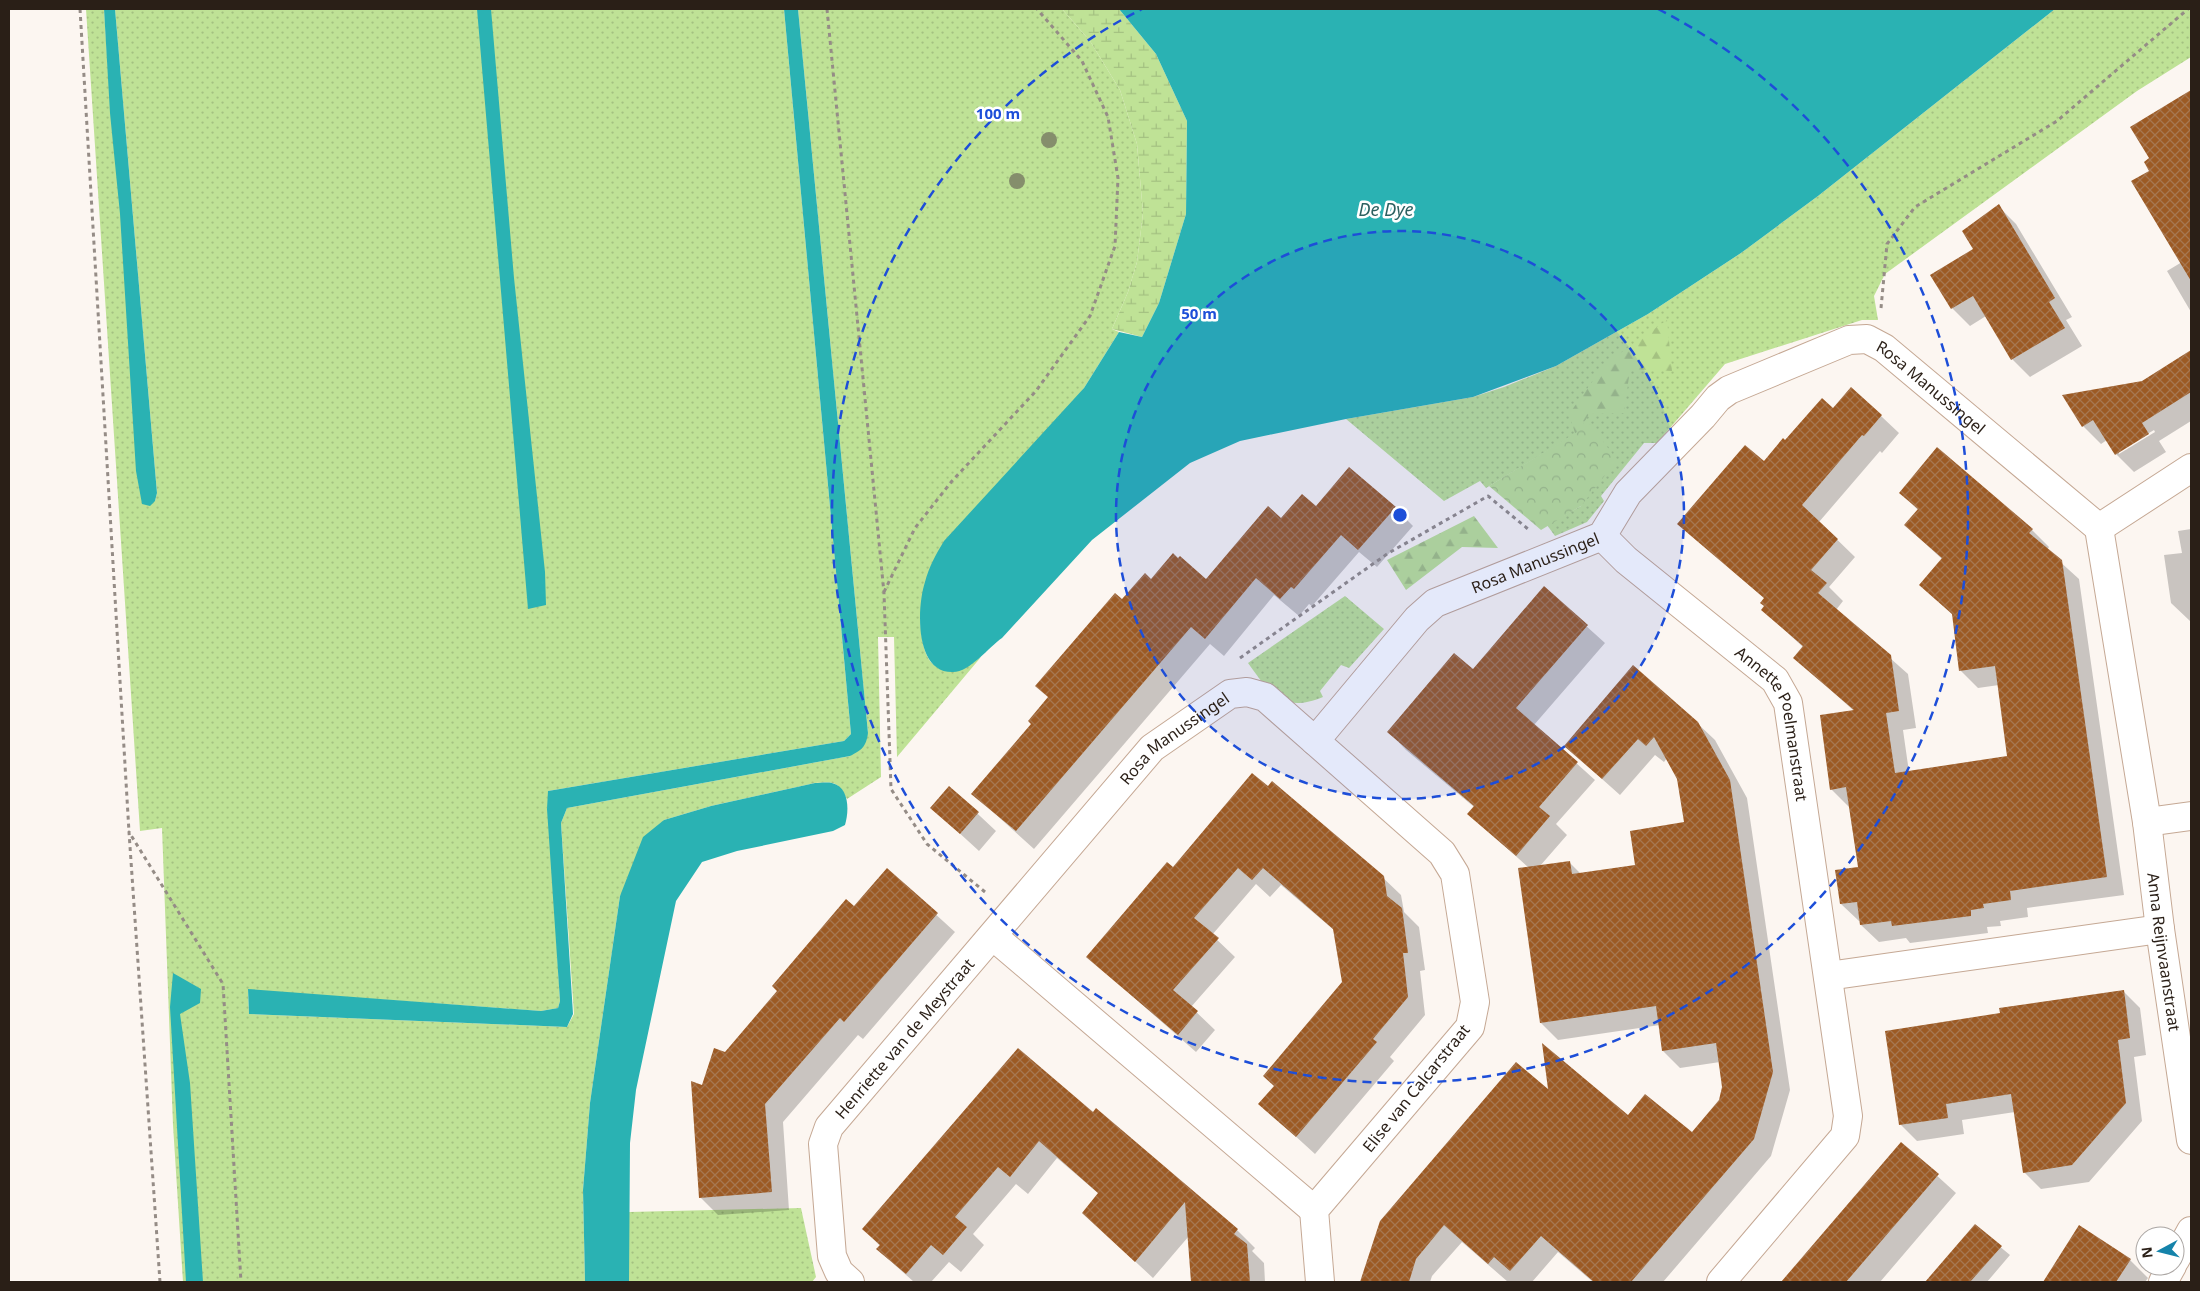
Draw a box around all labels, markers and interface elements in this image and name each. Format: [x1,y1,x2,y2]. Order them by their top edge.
text: 100 m [976,103,1020,123]
water label: De Dye [1358,197,1414,221]
text: 50 m [1181,303,1217,323]
street label: Rosa Manussingel [1873,335,1990,439]
centre of rings [1391,506,1409,524]
street label: Rosa Manussingel [1468,527,1602,598]
street label: Annette Poelmanstraat [1731,641,1813,803]
street label: Rosa Manussingel [1115,687,1233,789]
street label: Anna Reijnvaanstraat [2142,871,2186,1033]
street label: Henriette van de Meystraat [830,953,979,1123]
street label: Elise van Calcarstraat [1357,1019,1475,1157]
north arrow [2135,1226,2185,1276]
text: N [2136,1246,2157,1259]

